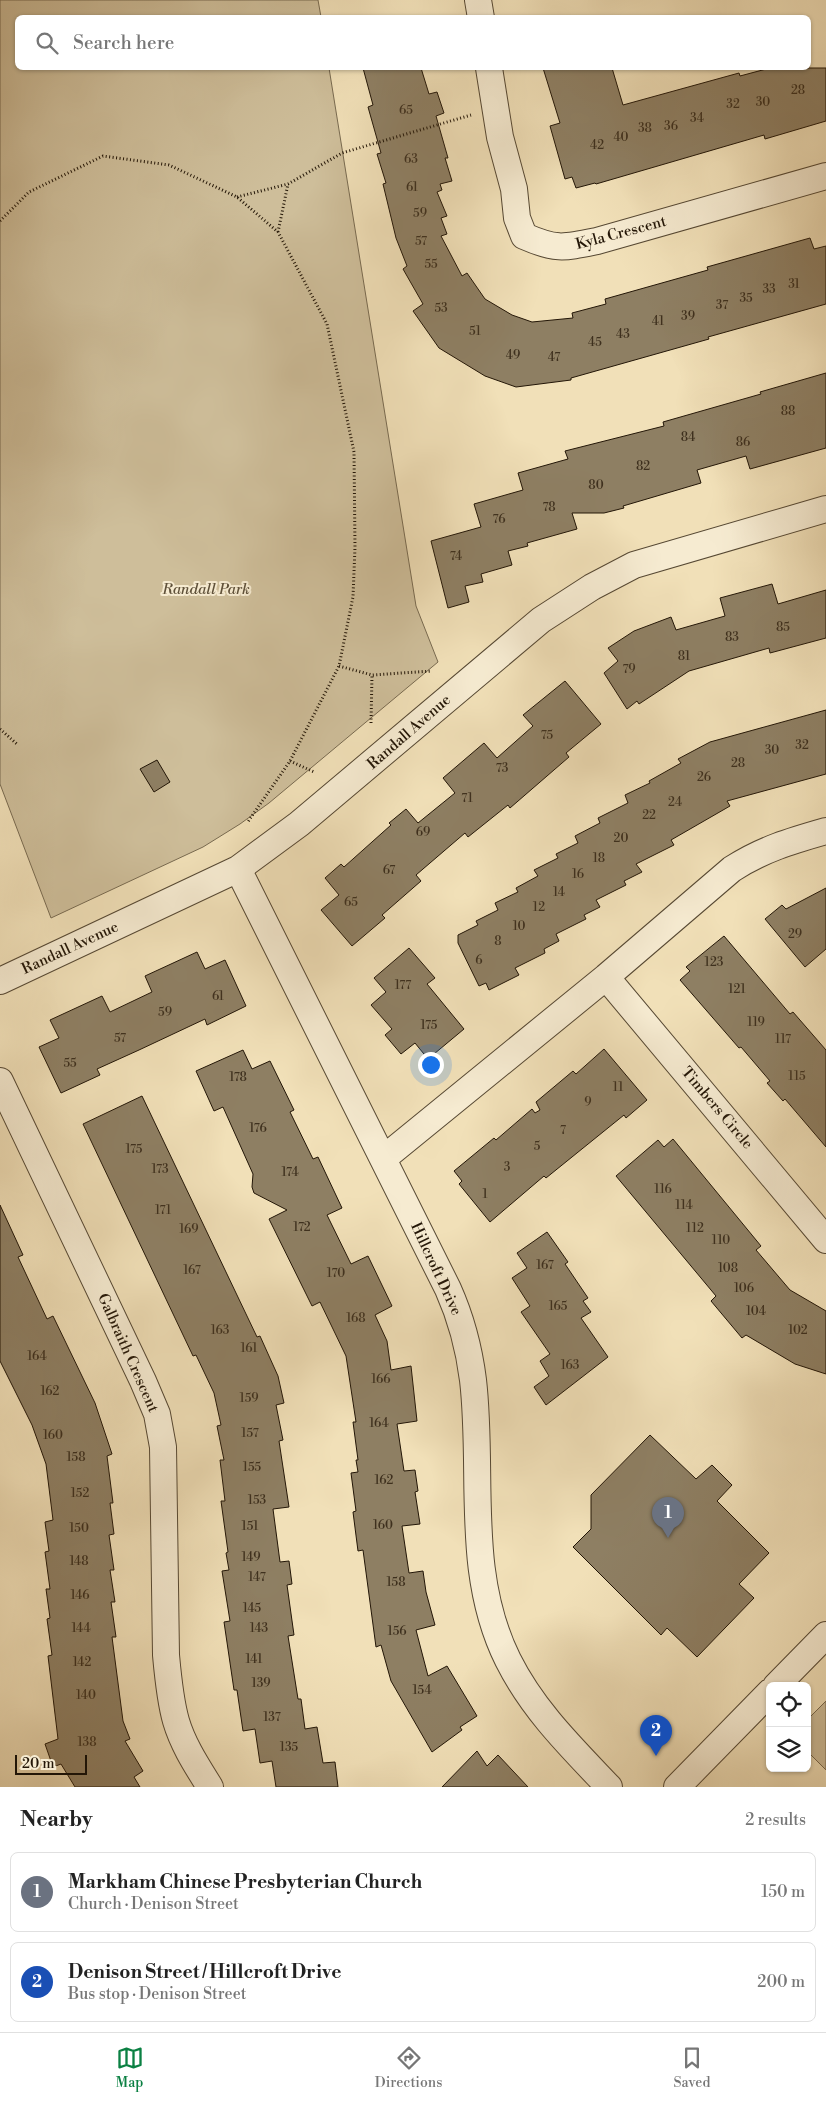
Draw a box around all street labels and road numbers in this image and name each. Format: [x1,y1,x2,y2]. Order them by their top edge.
street label: Kyla Crescent [574,212,669,254]
street label: Randall Avenue [363,690,455,774]
street label: Randall Avenue [19,917,121,979]
street label: Timbers Circle [677,1063,757,1153]
street label: Hillcroft Drive [406,1219,466,1319]
street label: Galbraith Crescent [93,1291,163,1416]

